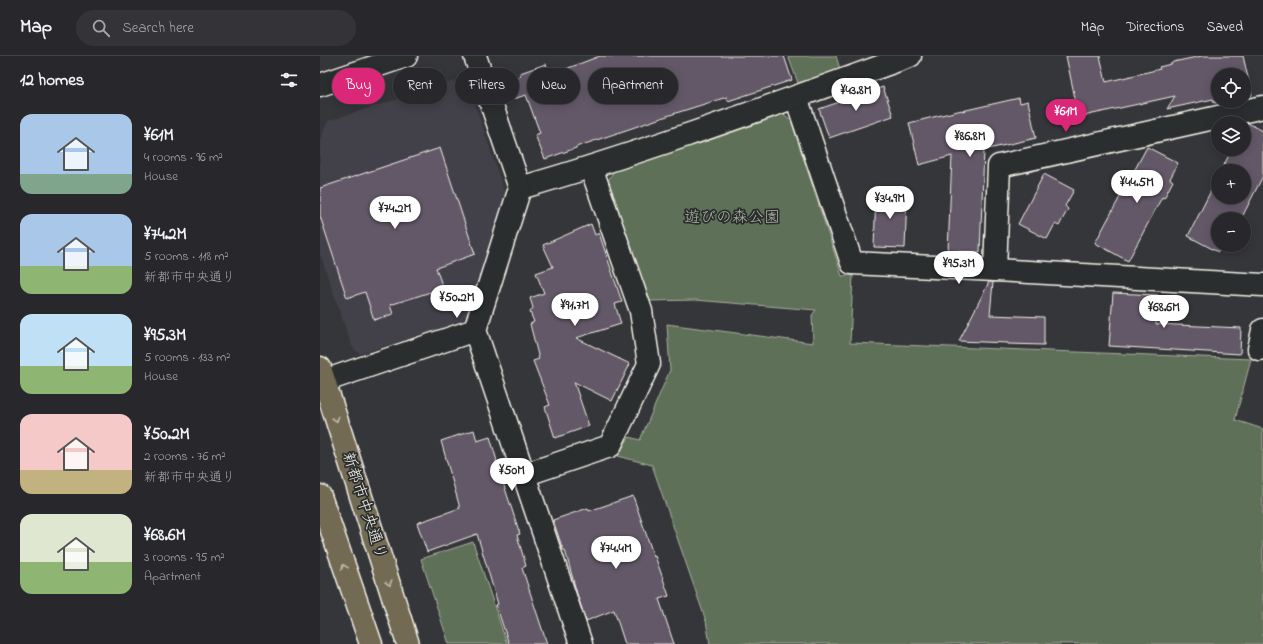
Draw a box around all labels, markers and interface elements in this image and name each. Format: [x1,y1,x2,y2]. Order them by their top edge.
search box [76,10,356,46]
text: Map [20,14,52,41]
icon: search [90,17,112,39]
text: Search here [122,17,194,39]
text: Map [1081,17,1104,38]
text: Directions [1126,17,1184,38]
text: Saved [1206,17,1243,38]
text: 12 homes [20,68,84,93]
chip: Buy [332,68,385,104]
chip: Rent [393,68,447,104]
chip: Filters [455,68,519,104]
chip: New [527,68,580,104]
chip: Apartment [588,68,678,104]
map controls [1211,68,1251,252]
button: locate [1211,68,1251,108]
icon: filters [278,69,300,91]
pin: ¥43.8M [823,78,889,112]
text: ¥43.8M [840,81,872,100]
pin: ¥61M [1042,99,1090,133]
text: ¥61M [1055,102,1077,121]
button: layers [1211,116,1251,156]
text: ¥61M [144,123,174,148]
pin: ¥86.8M [937,124,1003,158]
text: ¥86.8M [954,127,986,146]
icon: home [52,130,100,178]
text: 4 rooms · 96 m² [144,148,223,167]
button: + [1211,164,1251,204]
text: House [144,167,178,186]
pin: ¥44.5M [1104,170,1170,204]
text: ¥44.5M [1120,173,1154,192]
pin: ¥34.9M [857,186,923,220]
text: ¥34.9M [875,189,905,208]
pin: ¥74.2M [362,196,428,230]
text: ¥74.2M [379,199,411,218]
park label: 遊びの森公園 [684,206,780,230]
button: − [1211,212,1251,252]
text: ¥74.2M [144,222,187,247]
icon: home [52,230,100,278]
text: 5 rooms · 118 m² [144,247,229,266]
pin: ¥95.3M [926,251,992,285]
text: ¥95.3M [943,254,975,273]
text: 新都市中央通り [144,268,235,287]
pin: ¥50.2M [424,285,490,319]
text: ¥50.2M [439,288,475,307]
pin: ¥91.7M [542,293,608,327]
pin: ¥68.6M [1131,295,1197,329]
text: ¥91.7M [560,296,590,315]
text: ¥68.6M [1148,298,1180,317]
text: ¥95.3M [144,323,186,348]
icon: home [52,330,100,378]
text: 5 rooms · 133 m² [144,348,230,367]
text: House [144,367,178,386]
one-way arrow [331,415,340,422]
text: ¥50.2M [144,422,190,447]
icon: home [52,430,100,478]
text: 2 rooms · 76 m² [144,447,226,466]
street label: 新都市中央通り [335,449,393,563]
pin: ¥50M [488,458,536,492]
text: ¥50M [499,461,525,480]
text: 新都市中央通り [144,468,235,487]
text: ¥68.6M [144,523,186,548]
icon: home [52,530,100,578]
pin: ¥74.4M [583,536,649,570]
text: ¥74.4M [600,539,632,558]
text: 3 rooms · 95 m² [144,548,225,567]
one-way arrow [341,564,349,571]
text: Apartment [144,567,201,586]
one-way arrow [384,579,393,586]

